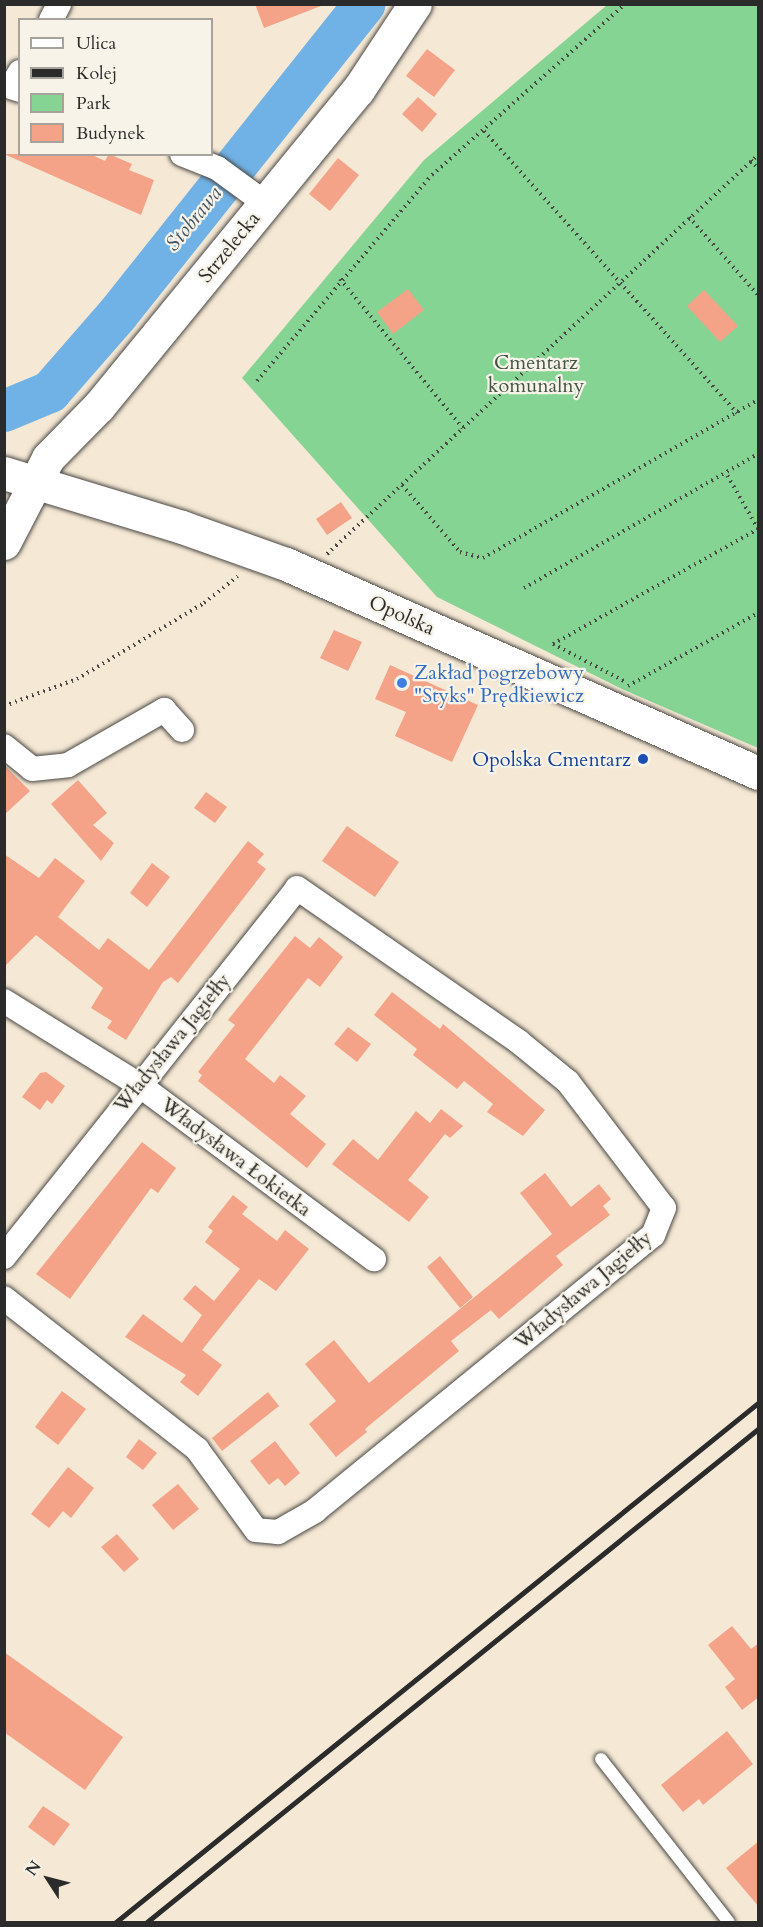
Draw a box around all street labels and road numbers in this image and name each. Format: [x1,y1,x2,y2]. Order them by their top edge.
street label: Strzelecka [193,207,265,287]
street label: Opolska [365,590,439,640]
street label: Władysława Jagiełły [109,969,235,1117]
street label: Władysława Łokietka [156,1093,316,1221]
street label: Władysława Jagiełły [510,1226,656,1354]

